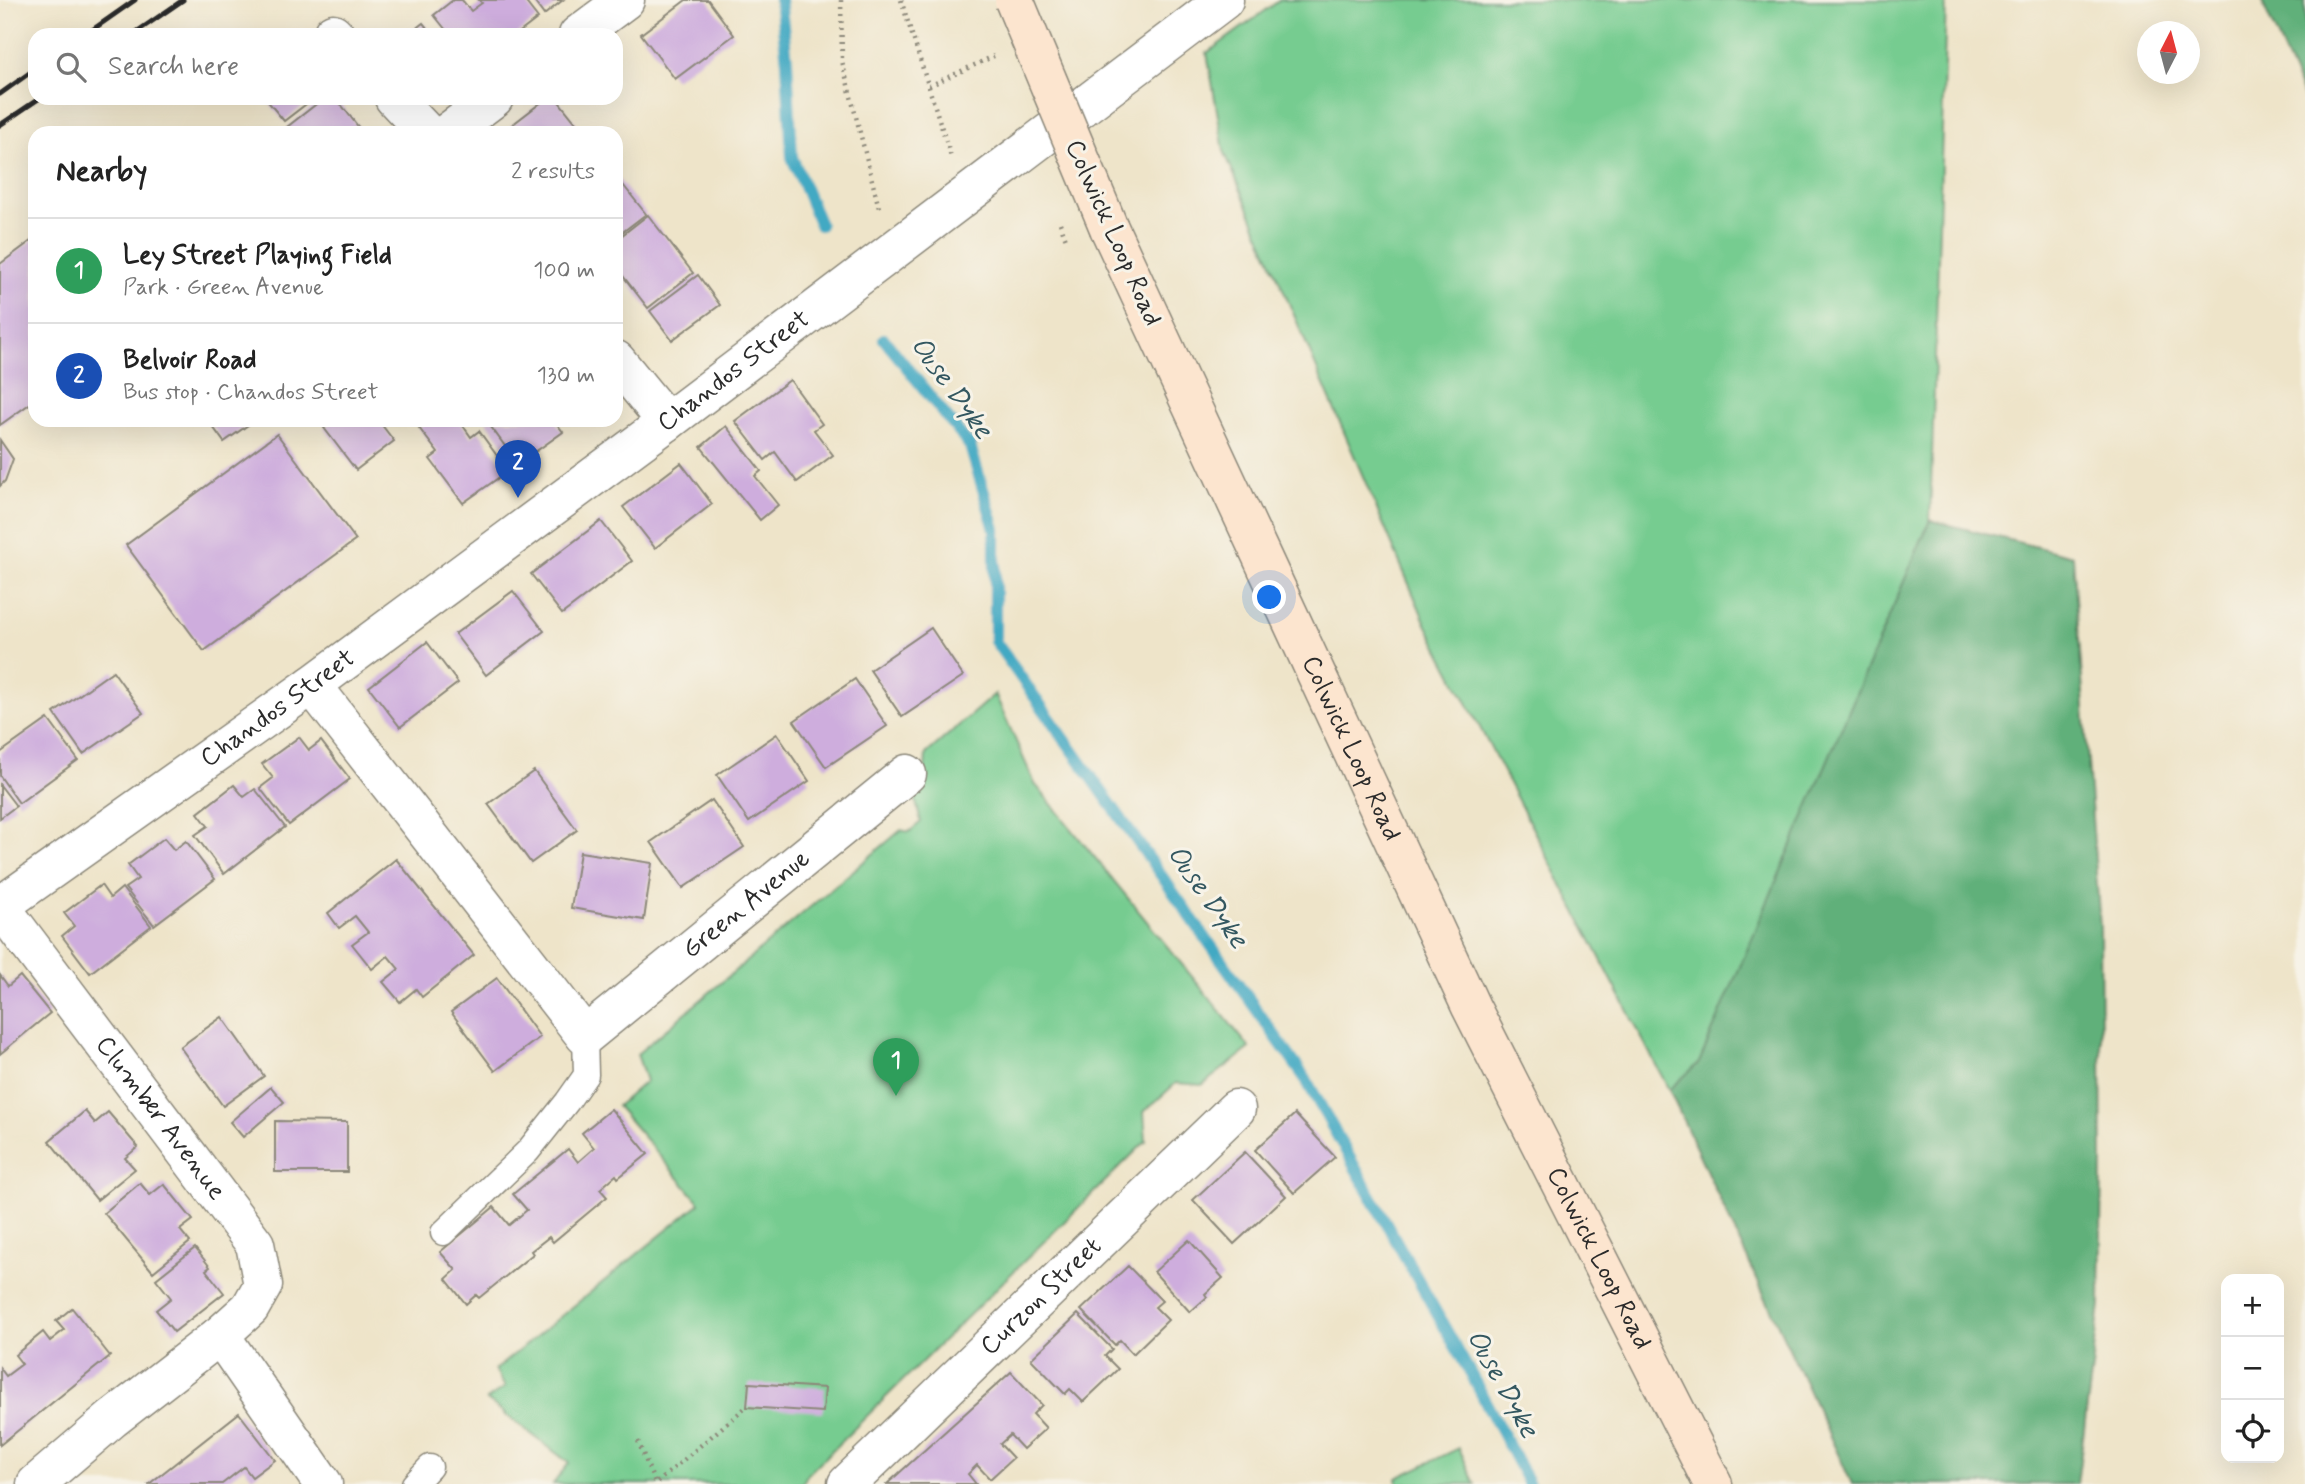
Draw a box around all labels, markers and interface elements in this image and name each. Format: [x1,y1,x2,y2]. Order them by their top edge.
north arrow [2137,21,2200,84]
search box [28,28,623,105]
icon: search [52,48,90,86]
text: Search here [108,50,239,84]
street label: Colwick Loop Road [1057,135,1169,331]
text: Nearby [56,152,147,191]
text: 2 results [511,157,595,187]
text: Ley Street Playing Field [123,239,392,273]
text: 1 [74,256,84,286]
text: 100 m [533,256,595,286]
text: Park · Green Avenue [123,273,324,303]
street label: Chandos Street [651,303,817,440]
water label: Ouse Dyke [901,329,1001,448]
text: Belvoir Road [123,344,257,378]
text: 2 [73,361,85,391]
text: 130 m [537,361,595,391]
text: Bus stop · Chandos Street [123,378,378,408]
pin: 2 [495,440,541,498]
your location [1252,580,1286,614]
street label: Chandos Street [194,642,362,776]
street label: Colwick Loop Road [1293,650,1409,847]
water label: Ouse Dyke [1158,838,1257,957]
street label: Green Avenue [676,842,818,967]
street label: Clumber Avenue [87,1029,233,1207]
pin: 1 [873,1038,919,1096]
street label: Colwick Loop Road [1538,1161,1659,1356]
street label: Curzon Street [973,1230,1109,1363]
map controls [2221,1274,2284,1463]
button: + [2221,1274,2284,1337]
water label: Ouse Dyke [1457,1323,1547,1446]
button: − [2221,1337,2284,1400]
button: locate [2221,1400,2284,1463]

